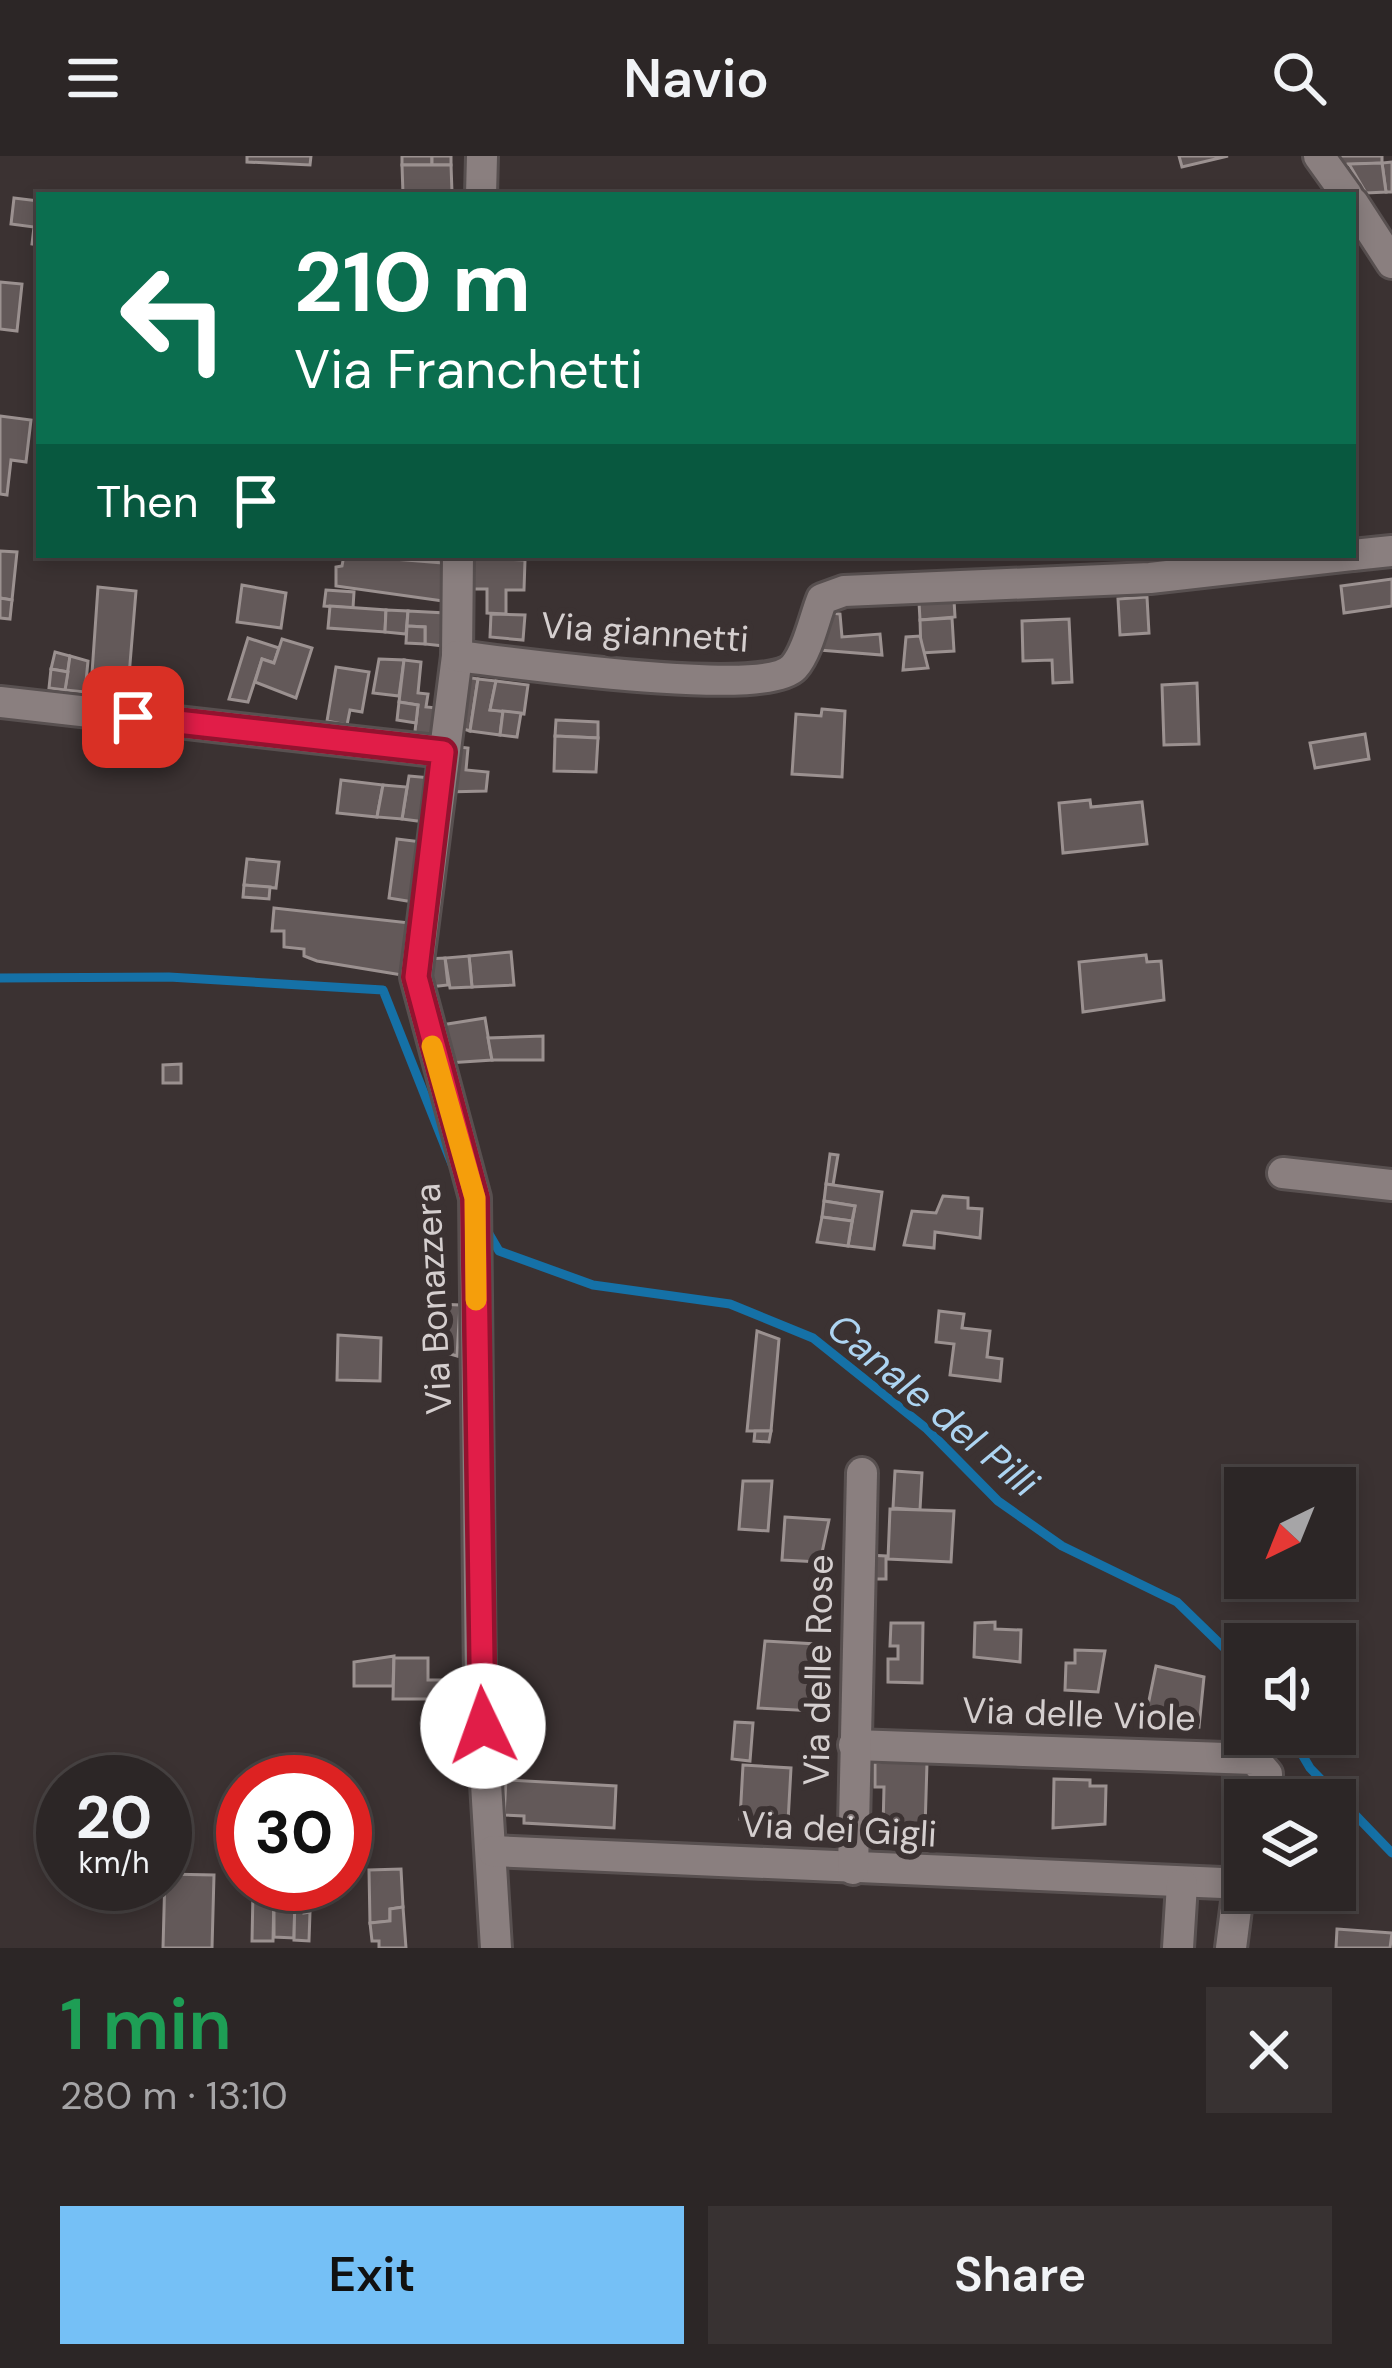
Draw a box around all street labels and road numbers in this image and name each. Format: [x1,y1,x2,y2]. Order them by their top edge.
street label: Via giannetti [539,601,751,663]
street label: Via Bonazzera [403,1182,463,1416]
street label: Via delle Rose [792,1554,844,1786]
street label: Via delle Viole [961,1686,1197,1742]
street label: Via dei Gigli [740,1800,938,1858]

